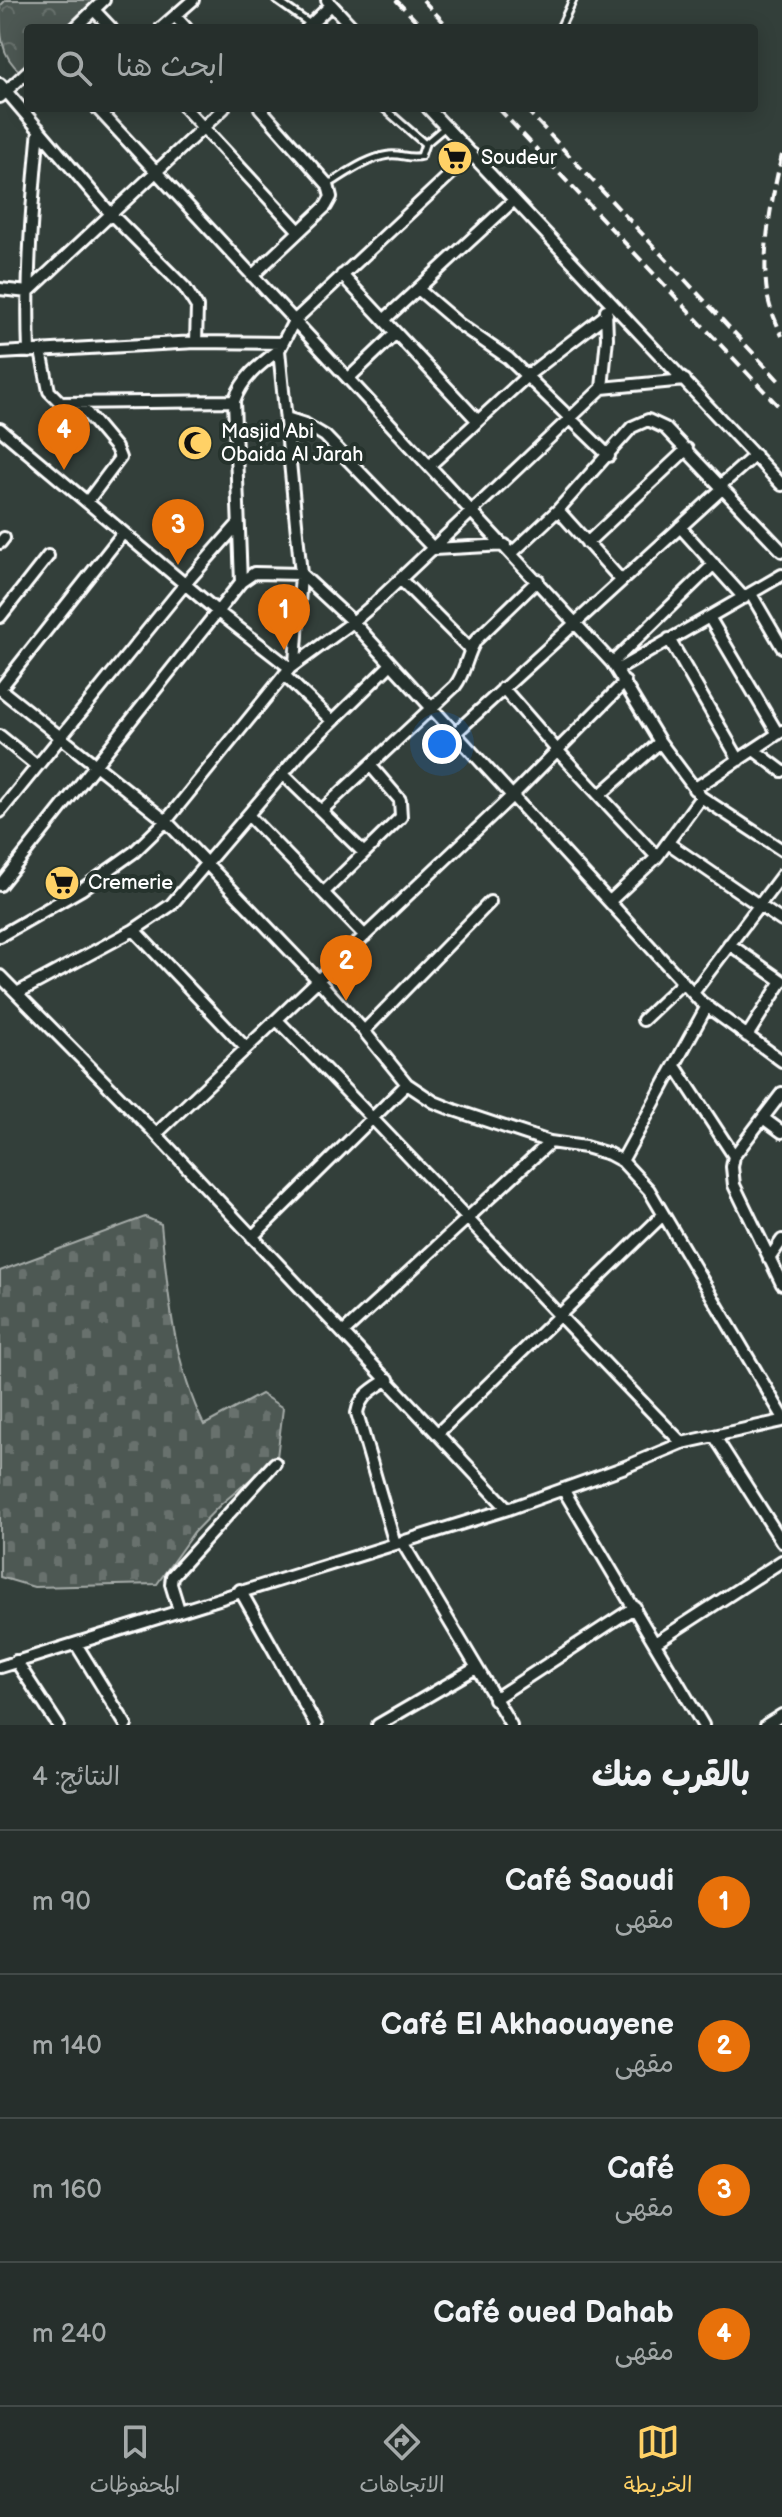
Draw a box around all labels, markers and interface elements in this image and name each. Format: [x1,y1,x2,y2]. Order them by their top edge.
search box [24,24,758,112]
icon: search [52,46,96,90]
text: ابحث هنا [116,49,224,85]
supermarket icon: Soudeur [436,139,474,177]
place label: Soudeur [481,146,558,170]
pin: 4 [38,404,90,470]
place label: Masjid Abi Obaida Al Jarah [221,420,363,467]
mosque icon: Masjid Abi Obaida Al Jarah [176,424,214,462]
pin: 3 [152,499,204,565]
pin: 1 [258,584,310,650]
your location [422,724,462,764]
supermarket icon: Cremerie [43,864,81,902]
place label: Cremerie [88,871,173,895]
pin: 2 [320,935,372,1001]
text: بالقرب منك [592,1755,750,1796]
text: النتائج: 4 [32,1762,120,1793]
text: Café Saoudi [505,1863,674,1899]
text: 90 m [32,1887,91,1918]
text: 1 [719,1887,729,1918]
text: مقهى [615,1905,674,1936]
text: Café El Akhaouayene [381,2007,674,2043]
text: 140 m [32,2031,102,2062]
text: 2 [716,2031,732,2062]
text: مقهى [615,2049,674,2080]
text: Café [607,2151,674,2187]
text: 160 m [32,2175,102,2206]
text: 3 [716,2175,732,2206]
text: مقهى [615,2193,674,2224]
text: Café oued Dahab [433,2295,674,2331]
text: 240 m [32,2319,107,2350]
text: 4 [716,2319,732,2350]
text: مقهى [615,2337,674,2368]
tab: المحفوظات [90,2420,180,2504]
tab: الاتجاهات [360,2420,444,2504]
tab: الخريطة [624,2420,692,2504]

